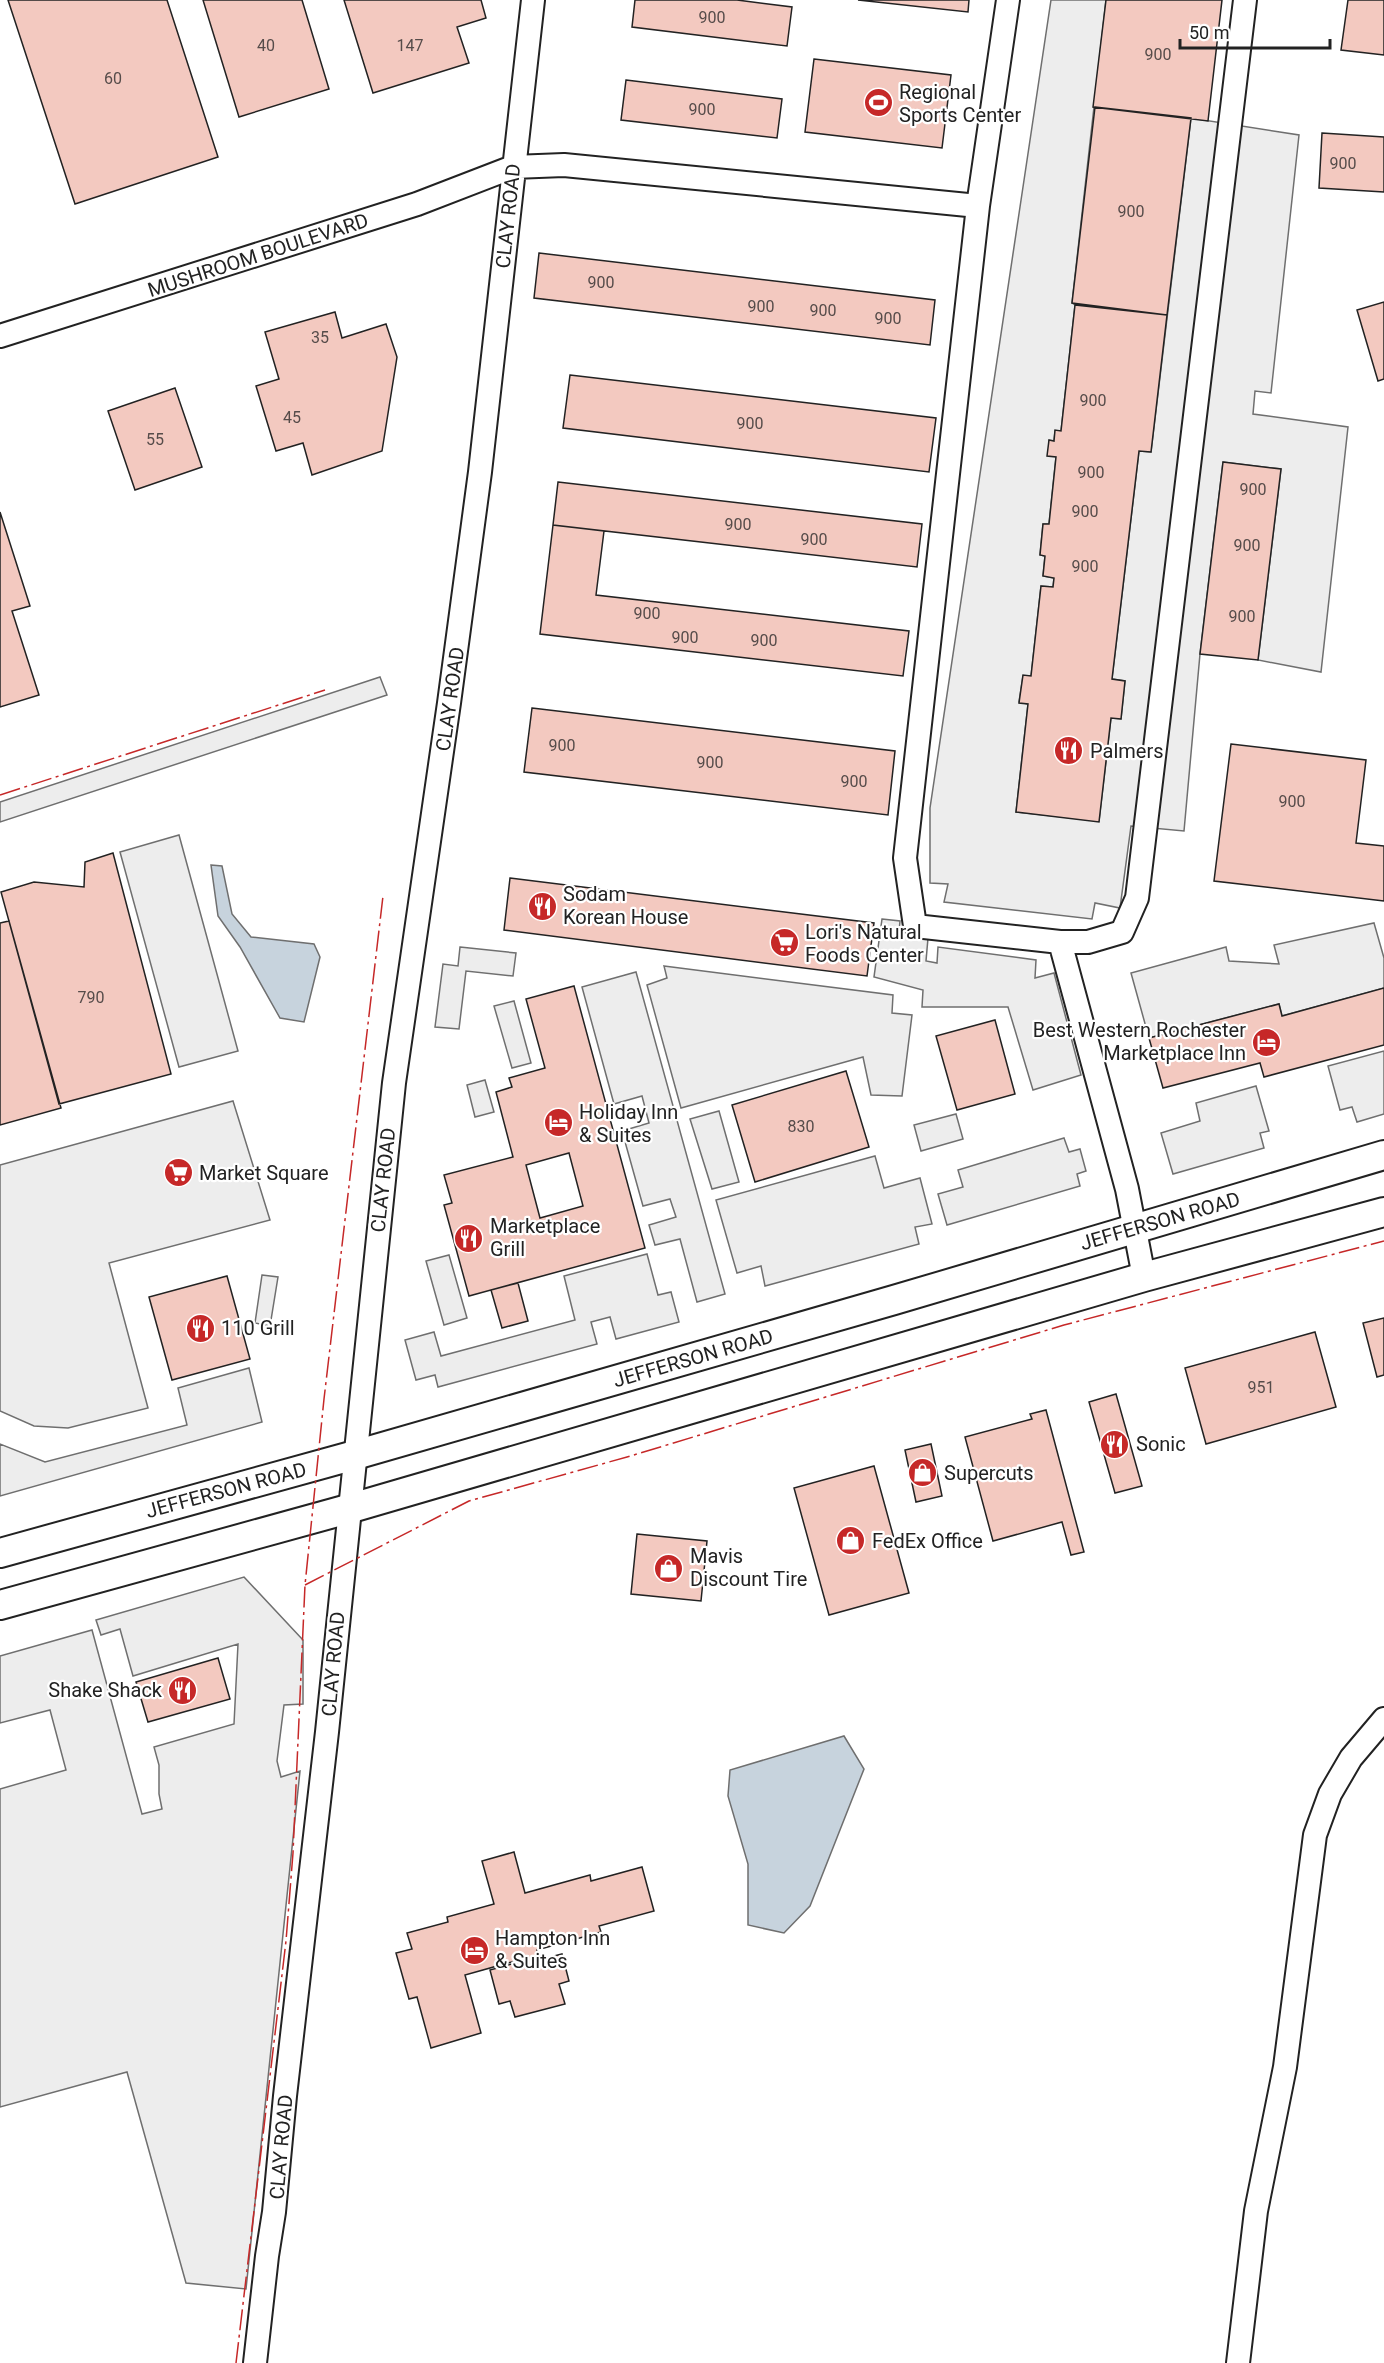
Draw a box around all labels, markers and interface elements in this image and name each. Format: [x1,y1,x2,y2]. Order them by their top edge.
house number: 900 [699,8,725,27]
scale bar [1180,12,1330,50]
text: 50 m [1189,22,1229,43]
house number: 40 [257,36,275,55]
house number: 147 [397,36,423,55]
house number: 900 [1145,45,1171,64]
house number: 60 [104,69,122,88]
place label: Regional Sports Center [899,80,1021,127]
sports icon: Regional Sports Center [862,87,894,119]
house number: 900 [689,100,715,119]
house number: 900 [1330,154,1356,173]
street label: CLAY ROAD [491,162,525,270]
house number: 900 [1118,202,1144,221]
street label: MUSHROOM BOULEVARD [145,208,371,302]
house number: 900 [588,273,614,292]
house number: 900 [748,297,774,316]
house number: 900 [810,301,836,320]
house number: 900 [875,309,901,328]
house number: 35 [311,328,329,347]
house number: 900 [1080,391,1106,410]
house number: 45 [283,408,301,427]
house number: 900 [737,414,763,433]
house number: 55 [146,430,164,449]
house number: 900 [1078,463,1104,482]
house number: 900 [1240,480,1266,499]
house number: 900 [1072,502,1098,521]
house number: 900 [725,515,751,534]
house number: 900 [801,530,827,549]
house number: 900 [1234,536,1260,555]
house number: 900 [1072,557,1098,576]
house number: 900 [634,604,660,623]
house number: 900 [1229,607,1255,626]
house number: 900 [672,628,698,647]
house number: 900 [751,631,777,650]
street label: CLAY ROAD [431,645,469,753]
restaurant icon: Palmers [1053,735,1085,767]
house number: 900 [549,736,575,755]
place label: Palmers [1090,739,1164,763]
house number: 900 [697,753,723,772]
house number: 900 [841,772,867,791]
house number: 900 [1279,792,1305,811]
place label: Sodam Korean House [563,882,688,929]
restaurant icon: Sodam Korean House [526,890,558,922]
place label: Lori's Natural Foods Center [805,920,924,967]
supermarket icon: Lori's Natural Foods Center [768,927,800,959]
house number: 790 [78,988,104,1007]
place label: Best Western Rochester Marketplace Inn [1033,1018,1246,1065]
hotel icon: Best Western Rochester Marketplace Inn [1251,1026,1283,1058]
place label: Holiday Inn & Suites [579,1100,678,1147]
hotel icon: Holiday Inn & Suites [542,1107,574,1139]
house number: 830 [788,1117,814,1136]
street label: CLAY ROAD [366,1126,400,1234]
supermarket icon: Market Square [162,1157,194,1189]
place label: Market Square [199,1161,329,1185]
street label: JEFFERSON ROAD [1077,1187,1243,1255]
place label: Marketplace Grill [490,1214,600,1261]
restaurant icon: Marketplace Grill [453,1222,485,1254]
restaurant icon: 110 Grill [184,1312,216,1344]
place label: 110 Grill [221,1316,295,1340]
street label: JEFFERSON ROAD [610,1324,776,1392]
house number: 951 [1248,1378,1274,1397]
restaurant icon: Sonic [1099,1428,1131,1460]
place label: Sonic [1136,1432,1186,1456]
street label: JEFFERSON ROAD [143,1457,309,1523]
shop icon: Supercuts [907,1457,939,1489]
place label: Supercuts [944,1461,1034,1485]
shop icon: FedEx Office [835,1525,867,1557]
place label: FedEx Office [872,1529,983,1553]
place label: Mavis Discount Tire [690,1544,807,1591]
shop icon: Mavis Discount Tire [653,1552,685,1584]
street label: CLAY ROAD [316,1611,350,1717]
restaurant icon: Shake Shack [167,1674,199,1706]
place label: Shake Shack [48,1678,163,1702]
place label: Hampton Inn & Suites [495,1926,610,1973]
hotel icon: Hampton Inn & Suites [458,1934,490,1966]
street label: CLAY ROAD [264,2094,298,2200]

